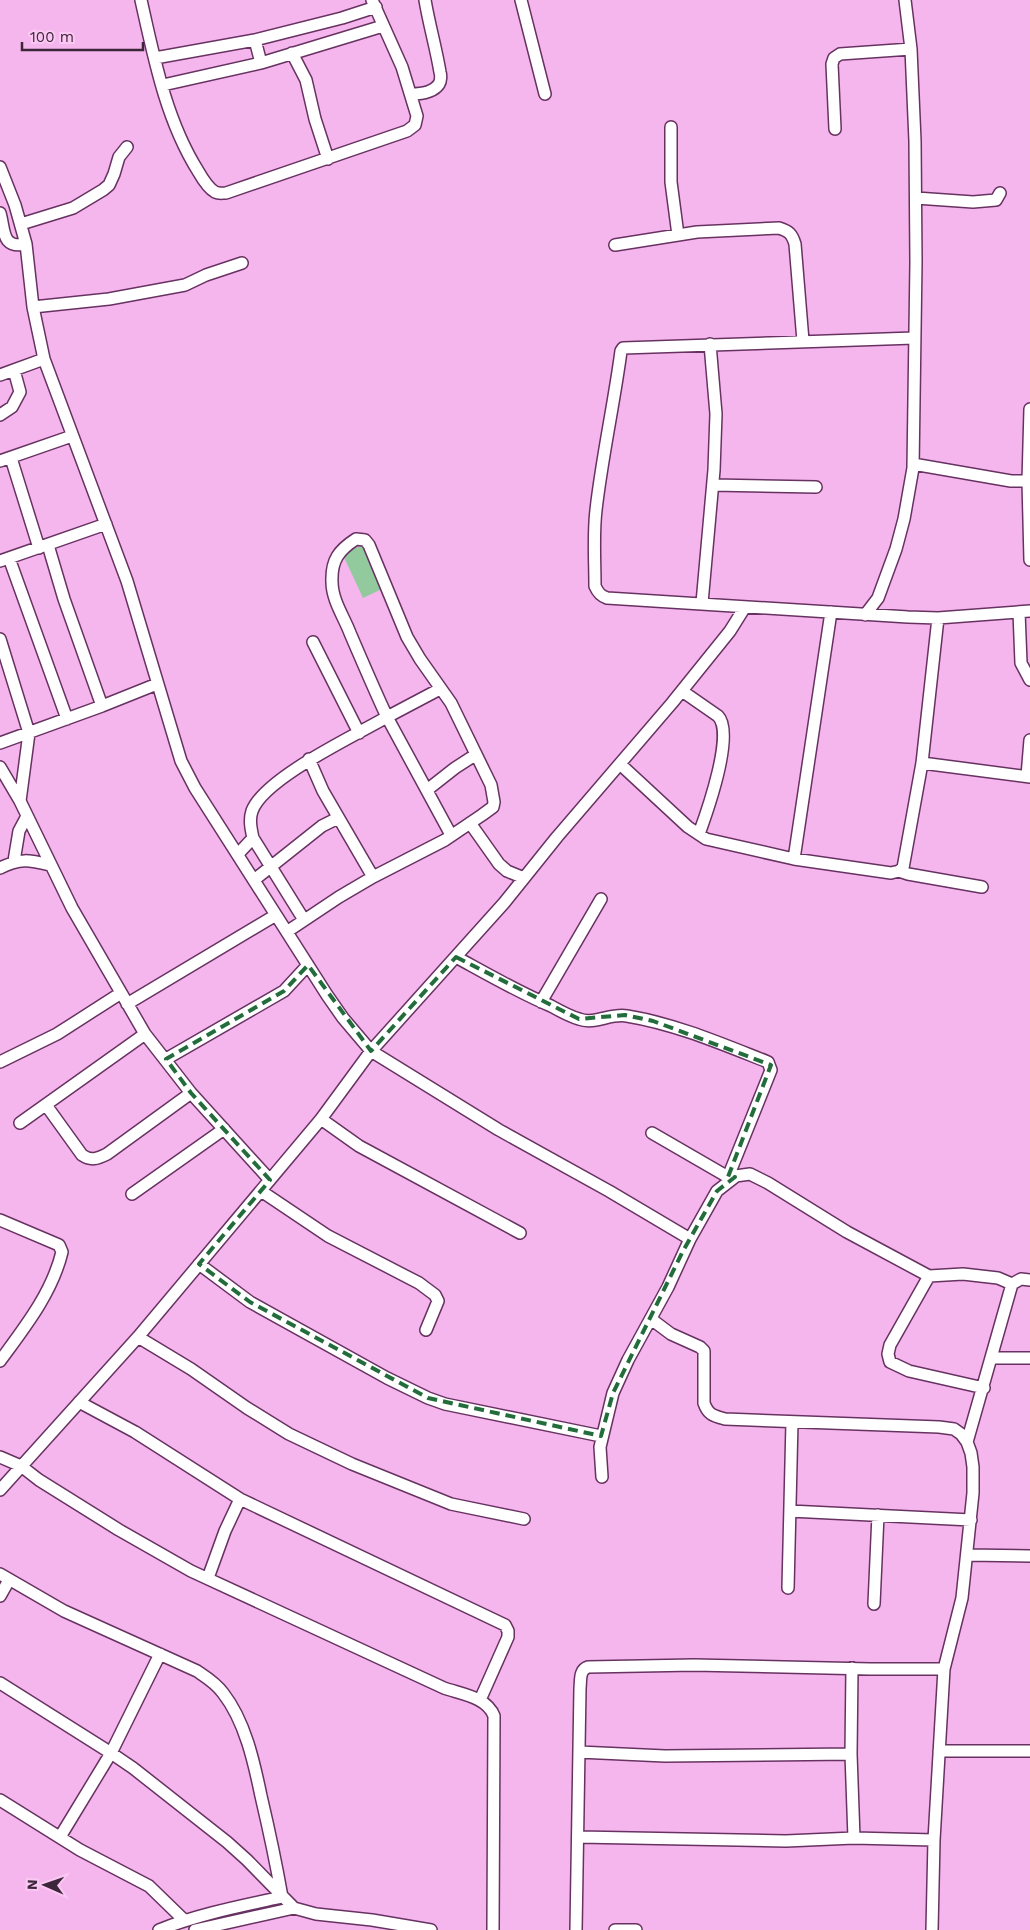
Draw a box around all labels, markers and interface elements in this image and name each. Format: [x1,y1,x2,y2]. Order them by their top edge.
scale bar [22,20,144,52]
text: 100 m [30,28,74,46]
north arrow [20,1860,70,1910]
text: N [24,1879,40,1890]

